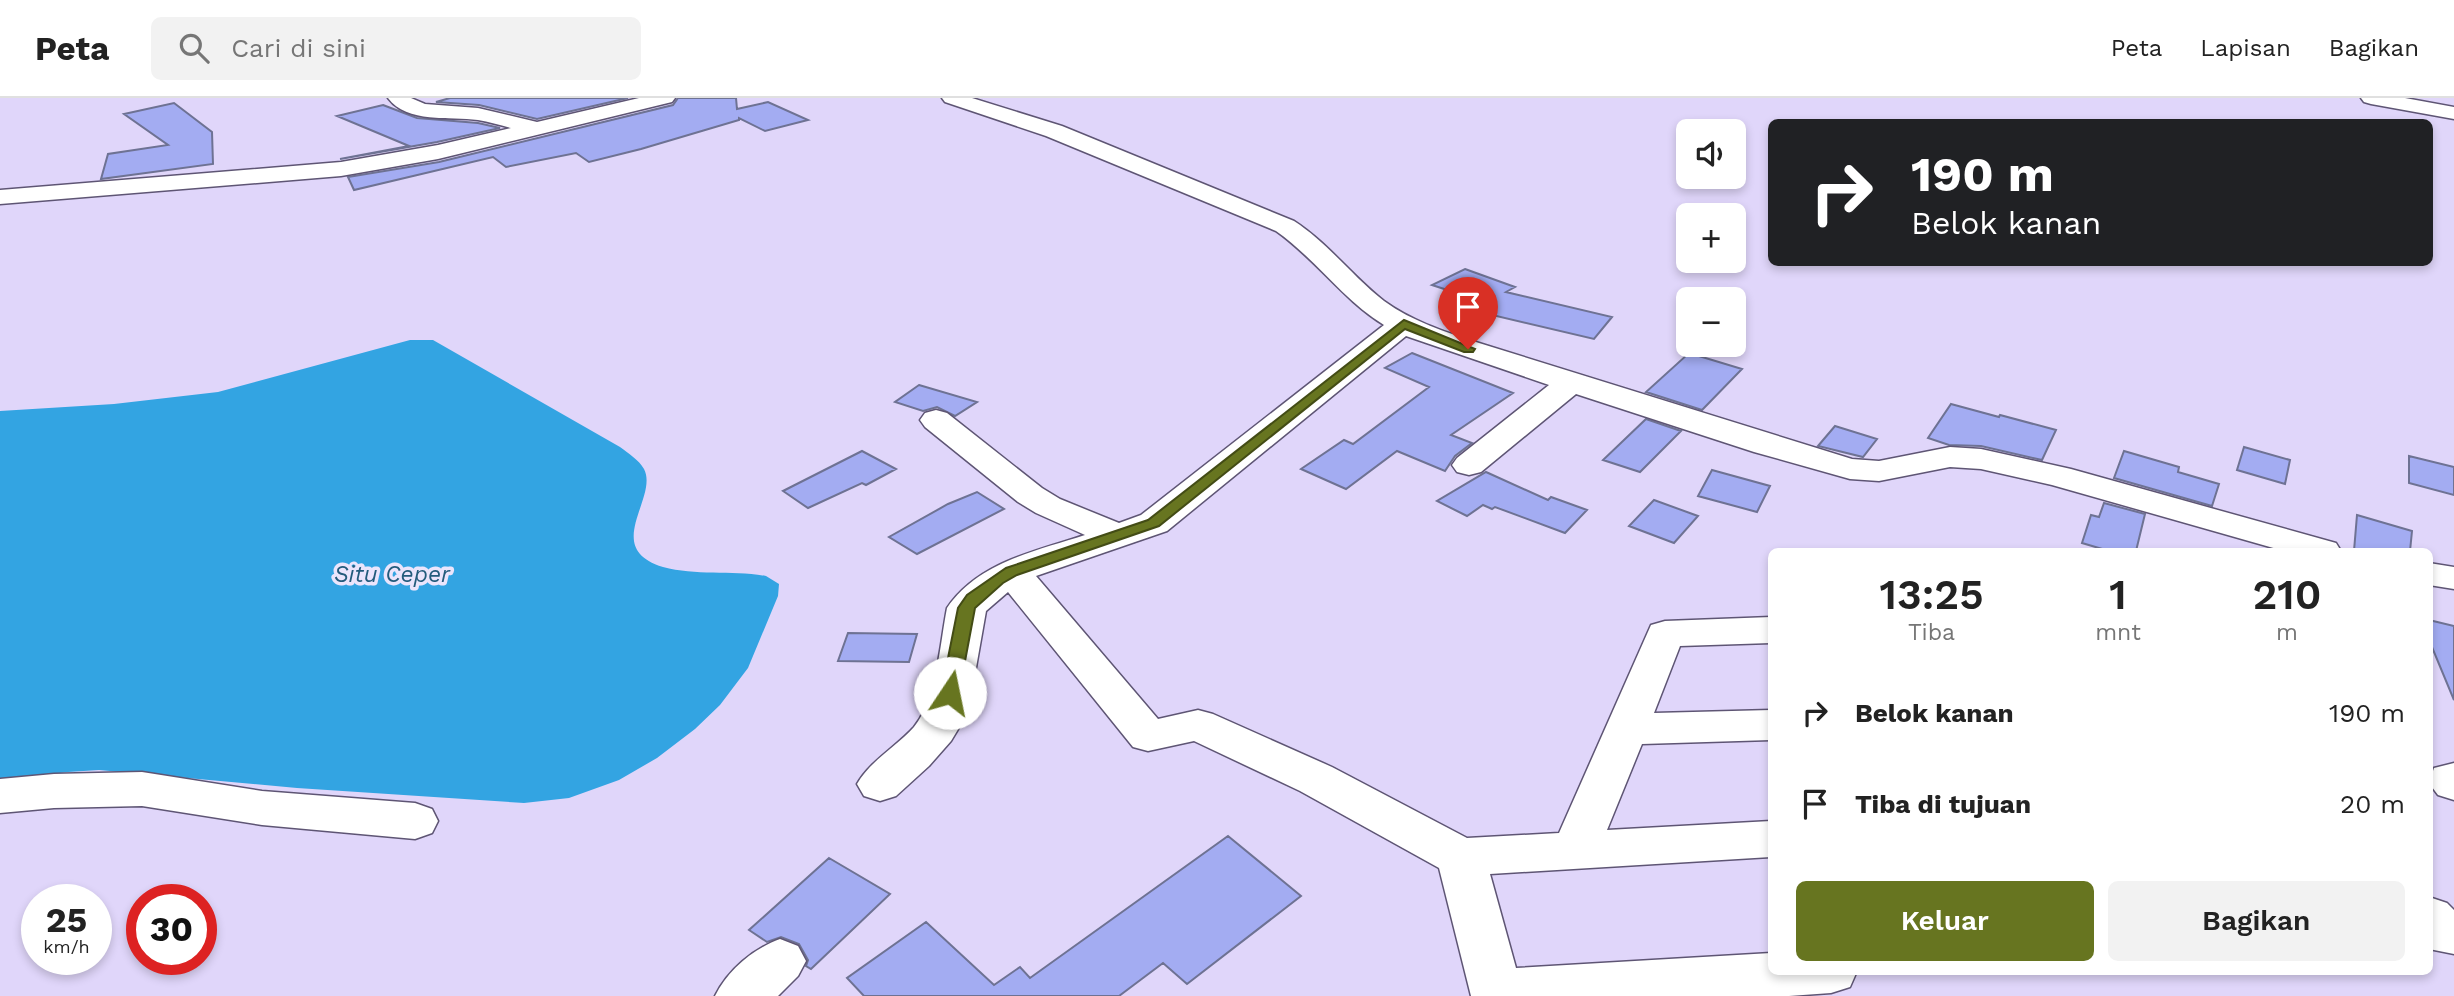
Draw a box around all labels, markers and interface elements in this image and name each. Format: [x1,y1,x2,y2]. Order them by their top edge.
search box [151,17,641,80]
text: Peta [35,29,109,68]
icon: search [175,29,213,67]
text: Cari di sini [231,33,366,63]
text: Peta [2111,34,2162,62]
text: Lapisan [2200,34,2291,62]
text: Bagikan [2329,34,2419,62]
map controls [1676,119,1746,357]
button: sound [1676,119,1746,189]
text: 190 m [1911,145,2054,203]
icon: right [1796,147,1887,238]
button: + [1676,203,1746,273]
text: Belok kanan [1911,204,2101,242]
pin [1438,277,1498,349]
button: − [1676,287,1746,357]
icon: arrive [1449,288,1487,326]
water label: Situ Ceper [334,561,451,588]
text: 13:25 [1880,570,1984,619]
text: 1 [2109,570,2127,619]
text: 210 [2252,570,2321,619]
text: Tiba [1908,619,1955,646]
text: mnt [2095,619,2141,646]
text: m [2276,619,2298,646]
position arrow [913,656,987,730]
icon: right [1796,694,1834,732]
text: Belok kanan [1855,698,2014,728]
text: 190 m [2329,698,2405,728]
icon: arrive [1796,785,1834,823]
text: Tiba di tujuan [1855,789,2031,819]
text: 20 m [2340,789,2405,819]
button: Keluar [1796,881,2094,961]
button: Bagikan [2108,881,2405,961]
speed limit sign: 30 [126,884,217,975]
text: 25 [46,899,87,941]
text: km/h [43,936,90,957]

